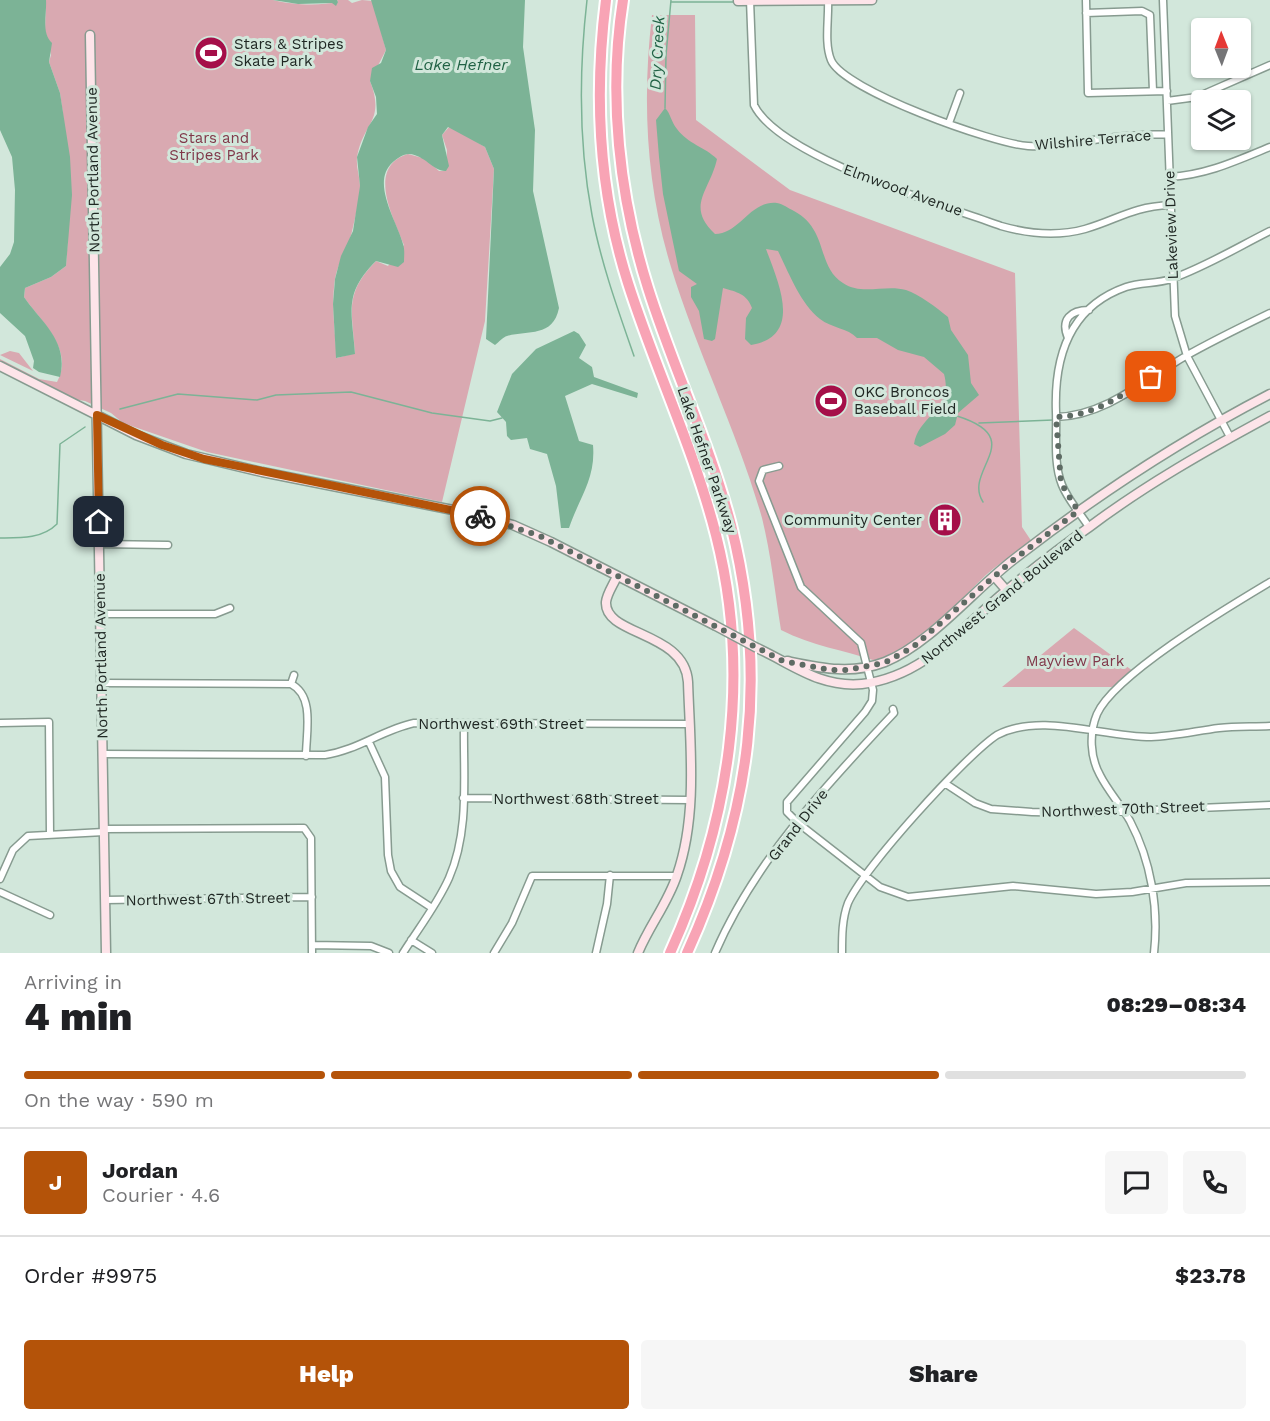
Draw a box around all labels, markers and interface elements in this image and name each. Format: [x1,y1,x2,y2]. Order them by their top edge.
water label: Dry Creek [646,14,668,91]
north arrow [1191,18,1251,78]
map controls [1191,18,1251,150]
sports icon: Stars & Stripes Skate Park [193,35,229,71]
place label: Stars & Stripes Skate Park [234,35,344,70]
water label: Lake Hefner [414,55,508,74]
street label: North Portland Avenue [83,87,103,253]
button: layers [1191,90,1251,150]
street label: Wilshire Terrace [1034,126,1152,154]
park label: Stars and Stripes Park [169,129,259,164]
street label: Elmwood Avenue [841,160,965,220]
street label: Lakeview Drive [1160,170,1182,280]
pin [1125,351,1176,402]
icon: bag [1134,360,1167,393]
sports icon: OKC Broncos Baseball Field [813,383,849,419]
place label: OKC Broncos Baseball Field [854,383,956,418]
street label: Lake Hefner Parkway [673,384,741,536]
courier [450,486,510,546]
pin [73,496,124,547]
icon: bike [464,500,497,533]
building icon: Community Center [927,502,963,538]
icon: home [82,505,115,538]
place label: Community Center [784,511,922,529]
street label: Northwest Grand Boulevard [918,526,1086,668]
street label: North Portland Avenue [91,573,111,739]
park label: Mayview Park [1026,652,1125,670]
street label: Northwest 69th Street [418,715,584,733]
street label: Grand Drive [764,785,832,865]
street label: Northwest 68th Street [493,790,659,808]
street label: Northwest 70th Street [1041,797,1206,821]
street label: Northwest 67th Street [126,889,291,909]
text: Arriving in [24,970,122,994]
text: 08:29–08:34 [1106,992,1246,1017]
text: 4 min [24,994,133,1039]
text: On the way · 590 m [24,1088,214,1112]
button: chat [1105,1151,1168,1214]
button: phone [1183,1151,1246,1214]
text: Jordan [102,1158,178,1183]
text: J [49,1170,62,1195]
text: Courier · 4.6 [102,1183,220,1207]
text: Order #9975 [24,1263,157,1288]
text: $23.78 [1175,1263,1246,1288]
button: Help [24,1340,629,1409]
button: Share [641,1340,1246,1409]

